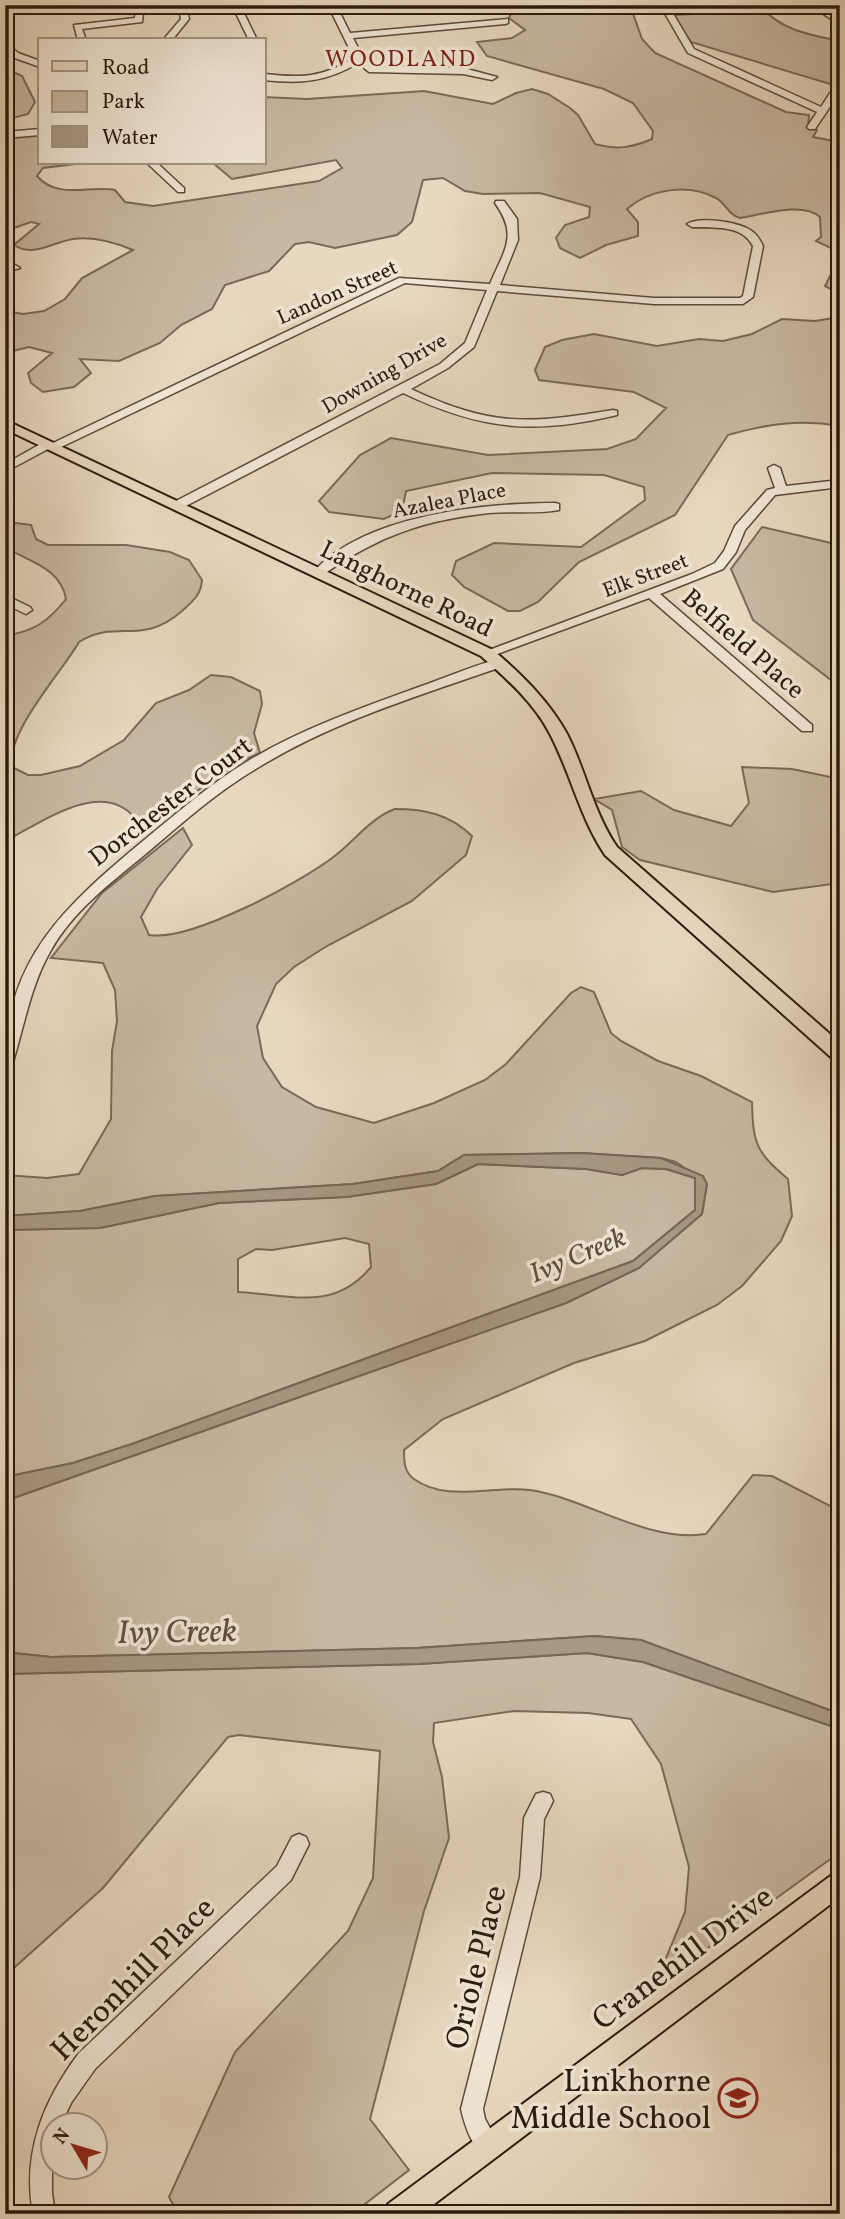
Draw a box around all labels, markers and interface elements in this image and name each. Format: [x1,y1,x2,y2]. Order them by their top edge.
legend [38,38,266,164]
district label: WOODLAND [325,44,477,76]
text: Road [102,54,149,83]
text: Park [102,88,145,117]
text: Water [102,124,158,153]
street label: Landon Street [273,254,403,333]
street label: Downing Drive [317,327,453,422]
street label: Azalea Place [390,476,509,527]
street label: Langhorne Road [314,532,499,647]
street label: Elk Street [599,547,693,606]
street label: Belfield Place [673,581,812,708]
street label: Dorchester Court [82,729,260,876]
water label: Ivy Creek [524,1218,632,1294]
water label: Ivy Creek [117,1610,237,1658]
street label: Cranehill Drive [584,1877,784,2042]
street label: Oriole Place [436,1881,520,2054]
street label: Heronhill Place [42,1888,226,2072]
place label: Linkhorne Middle School [511,2061,711,2142]
school or university icon: Linkhorne Middle School [717,2077,759,2119]
north arrow [38,2110,108,2180]
text: N [48,2123,77,2150]

